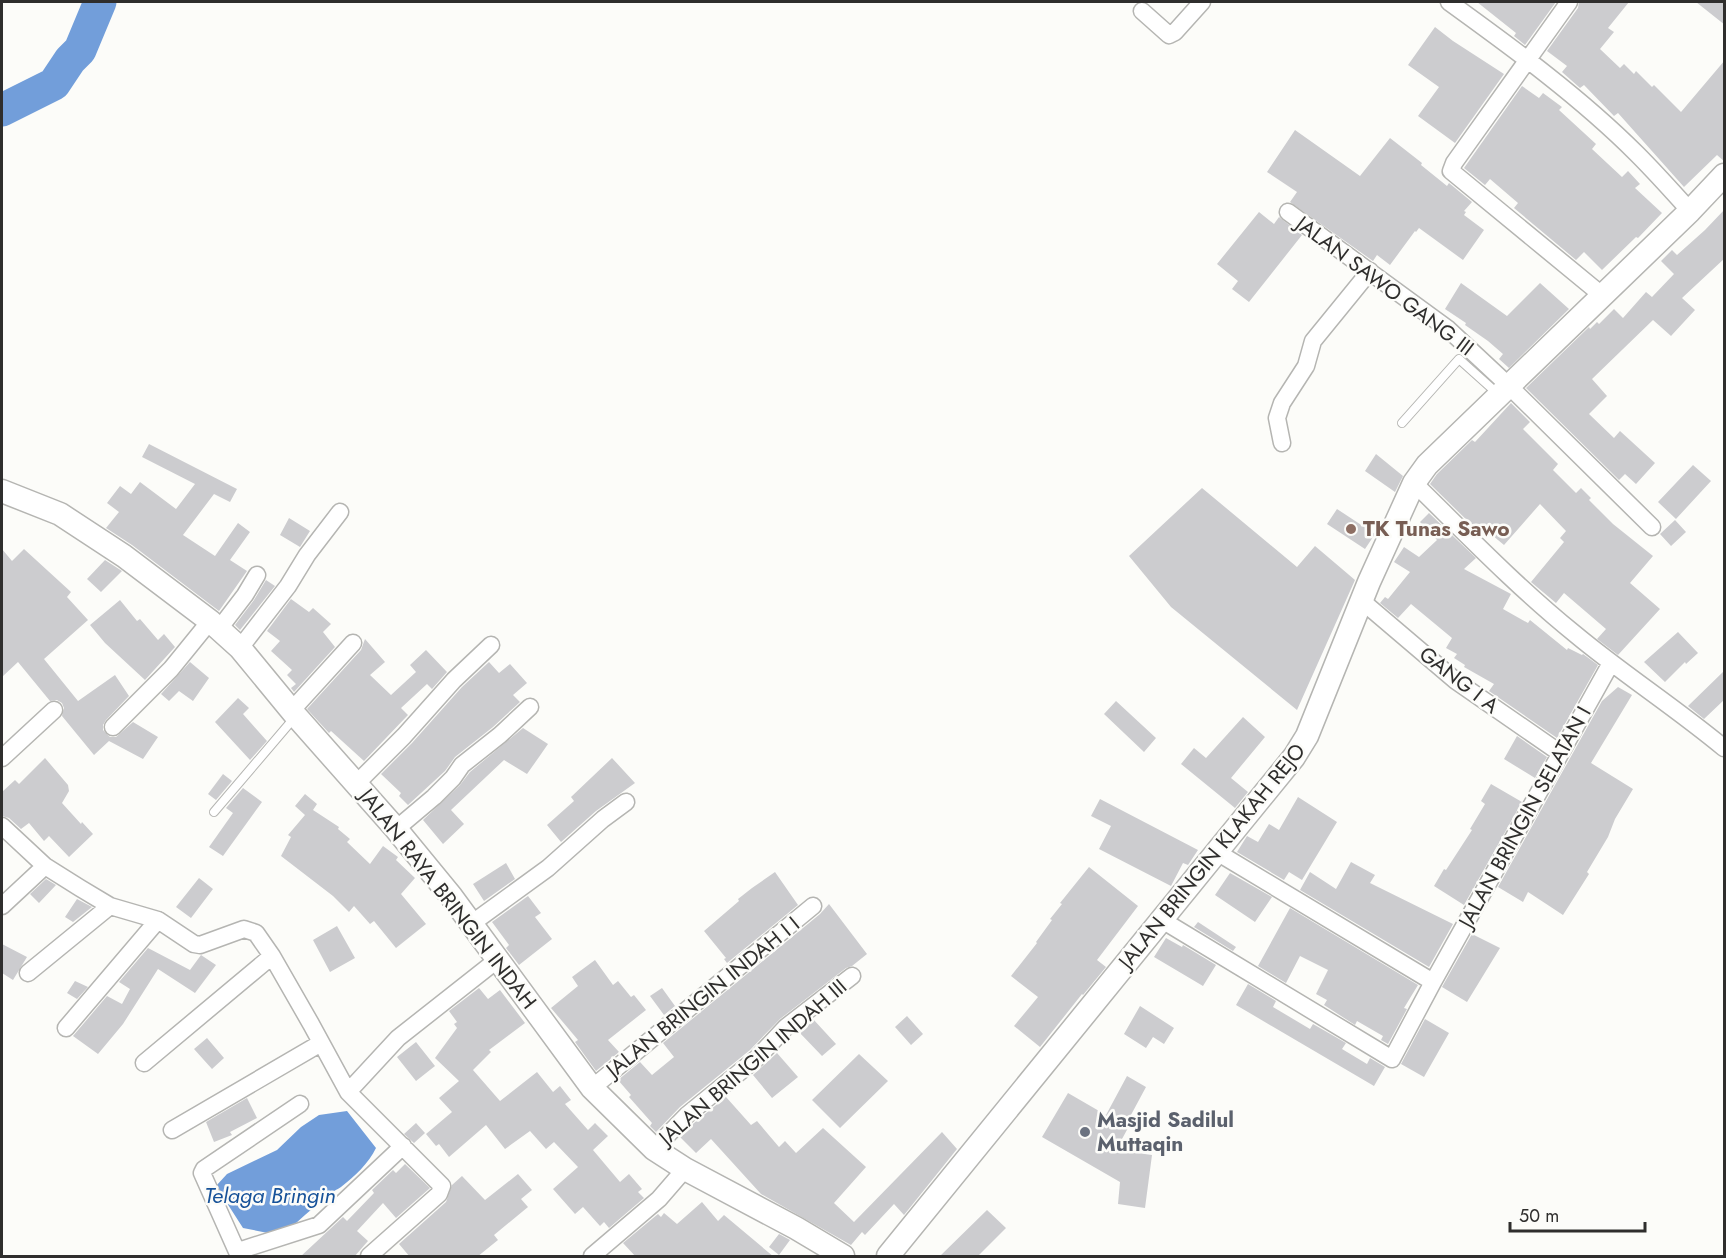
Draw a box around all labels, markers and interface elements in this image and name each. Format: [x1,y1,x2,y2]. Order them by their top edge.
street label: JALAN SAWO GANG III [1287,207,1480,363]
place label: TK Tunas Sawo [1363,514,1510,544]
marker: TK Tunas Sawo [1344,522,1358,536]
street label: GANG I A [1413,639,1505,721]
street label: JALAN BRINGIN SELATAN I [1450,701,1599,936]
street label: JALAN BRINGIN KLAKAH REJO [1110,737,1312,977]
street label: JALAN RAYA BRINGIN INDAH [351,780,544,1016]
street label: JALAN BRINGIN INDAH I I [598,909,806,1086]
street label: JALAN BRINGIN INDAH III [650,972,853,1154]
place label: Masjid Sadilul Muttaqin [1097,1105,1234,1159]
marker: Masjid Sadilul Muttaqin [1078,1125,1092,1139]
water label: Telaga Bringin [204,1179,336,1211]
scale bar [1510,1195,1645,1233]
text: 50 m [1519,1203,1559,1229]

